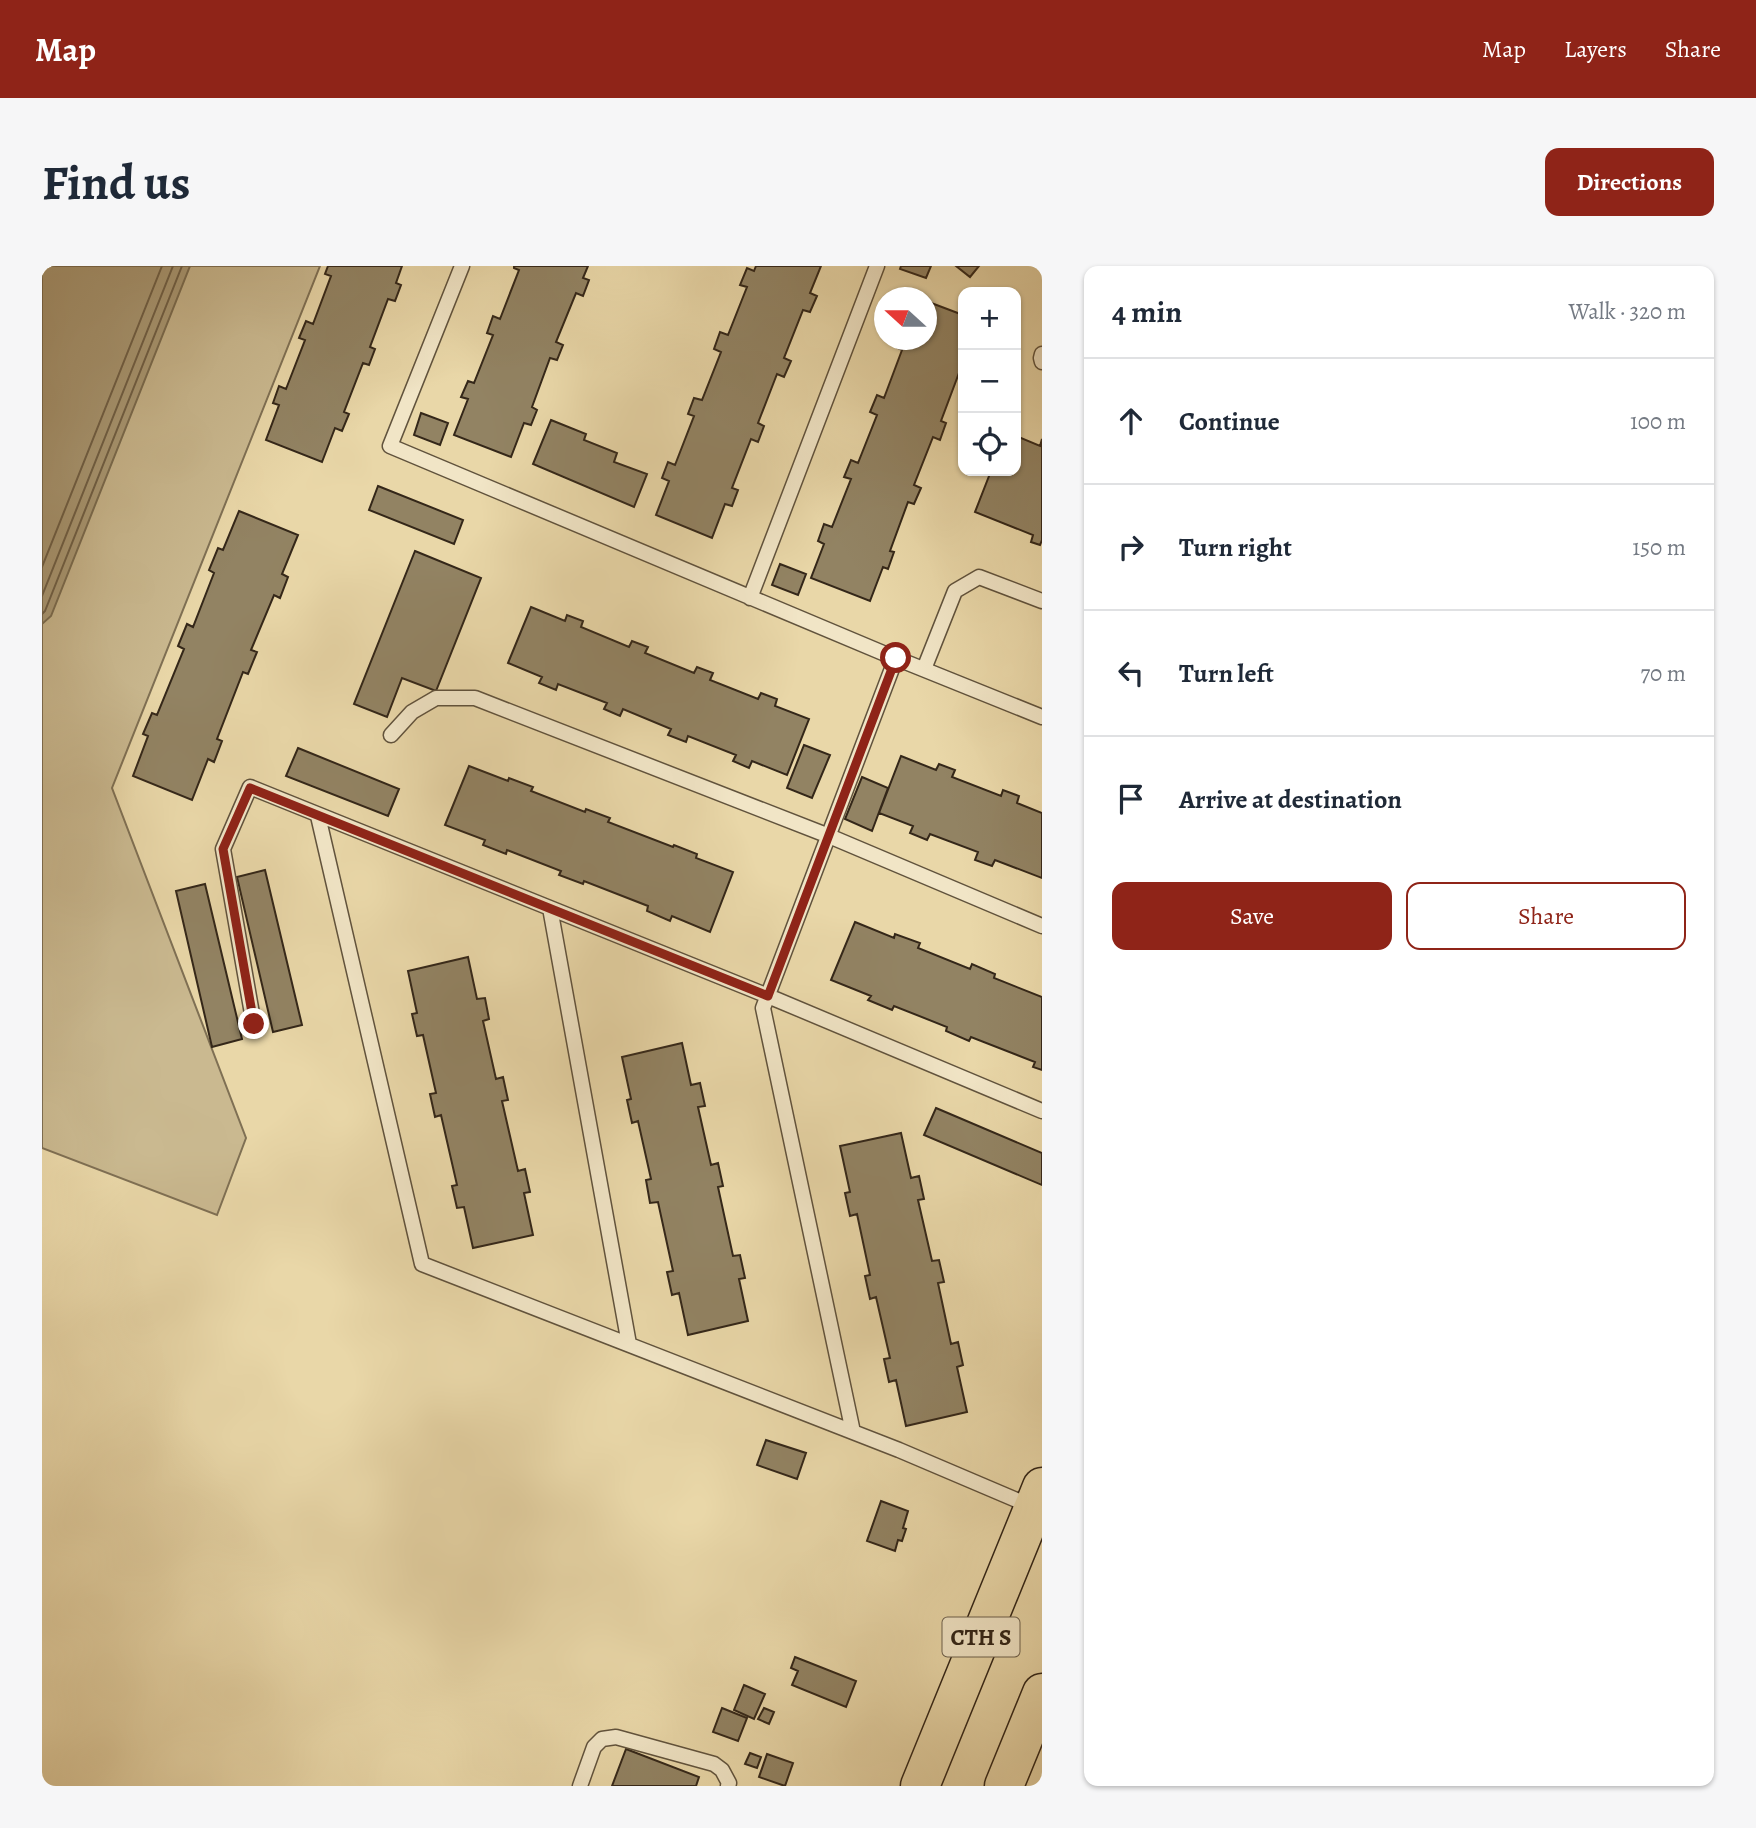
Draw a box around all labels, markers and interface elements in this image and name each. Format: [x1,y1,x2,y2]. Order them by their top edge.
text: Map [35,27,96,72]
text: Map [1482,33,1526,65]
text: Layers [1564,33,1627,65]
text: Share [1665,33,1721,65]
button: Directions [1545,148,1714,216]
text: Find us [42,149,190,216]
north arrow [874,287,937,350]
map controls [958,287,1021,476]
button: + [958,287,1021,350]
text: 4 min [1112,292,1182,332]
text: Walk · 320 m [1569,296,1686,327]
button: − [958,350,1021,413]
icon: ahead [1112,402,1150,440]
text: Continue [1179,404,1280,439]
text: 100 m [1630,406,1686,437]
button: locate [958,413,1021,476]
icon: right [1112,528,1150,566]
text: Turn right [1179,530,1292,565]
text: 150 m [1632,532,1686,563]
route start [880,642,911,673]
icon: left [1112,654,1150,692]
text: Turn left [1179,656,1274,691]
text: 70 m [1640,658,1686,689]
icon: arrive [1112,780,1150,818]
text: Arrive at destination [1179,782,1402,817]
button: Save [1112,882,1392,950]
button: Share [1406,882,1686,950]
route end [238,1008,269,1039]
road number: CTH S [942,1618,1020,1656]

